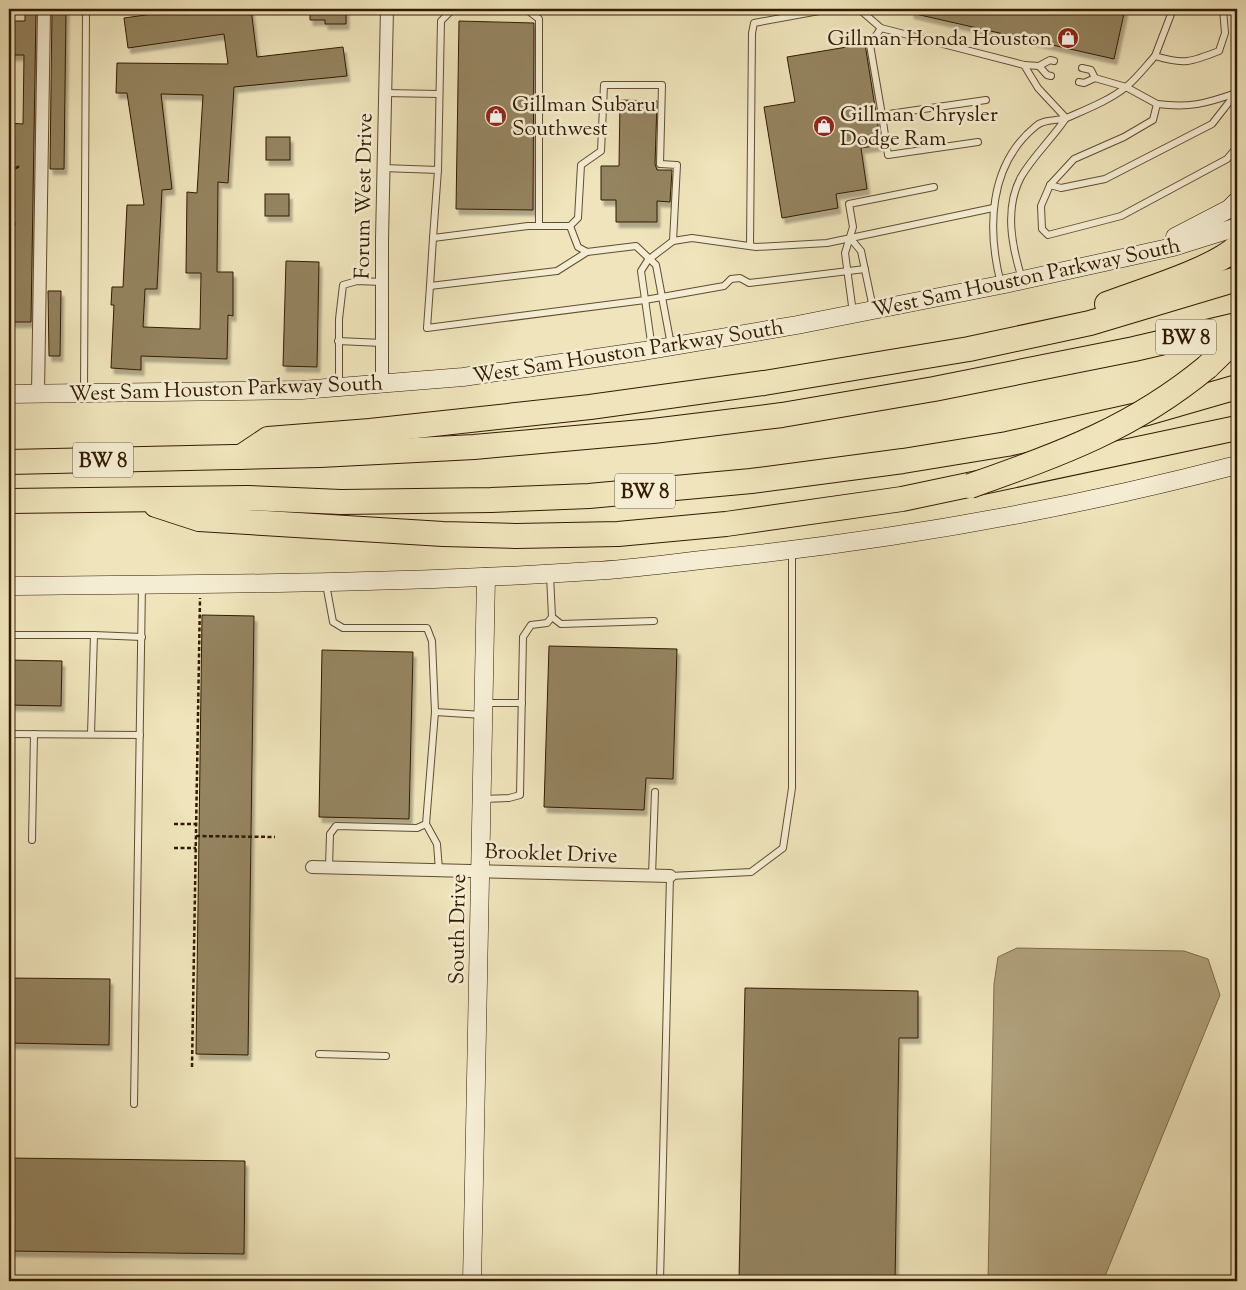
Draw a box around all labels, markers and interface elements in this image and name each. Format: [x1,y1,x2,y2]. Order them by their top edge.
place label: Gillman Honda Houston [827,25,1052,55]
shop icon: Gillman Honda Houston [1056,26,1080,50]
place label: Gillman Subaru Southwest [512,91,656,145]
place label: Gillman Chrysler Dodge Ram [840,101,998,155]
shop icon: Gillman Subaru Southwest [484,104,508,128]
street label: Forum West Drive [349,113,381,279]
shop icon: Gillman Chrysler Dodge Ram [812,114,836,138]
street label: West Sam Houston Parkway South [870,232,1183,326]
street label: West Sam Houston Parkway South [471,314,786,392]
road number: BW 8 [1156,320,1216,354]
street label: West Sam Houston Parkway South [68,370,384,410]
road number: BW 8 [73,442,133,478]
road number: BW 8 [615,474,675,508]
street label: Brooklet Drive [484,838,618,872]
street label: South Drive [443,873,475,985]

